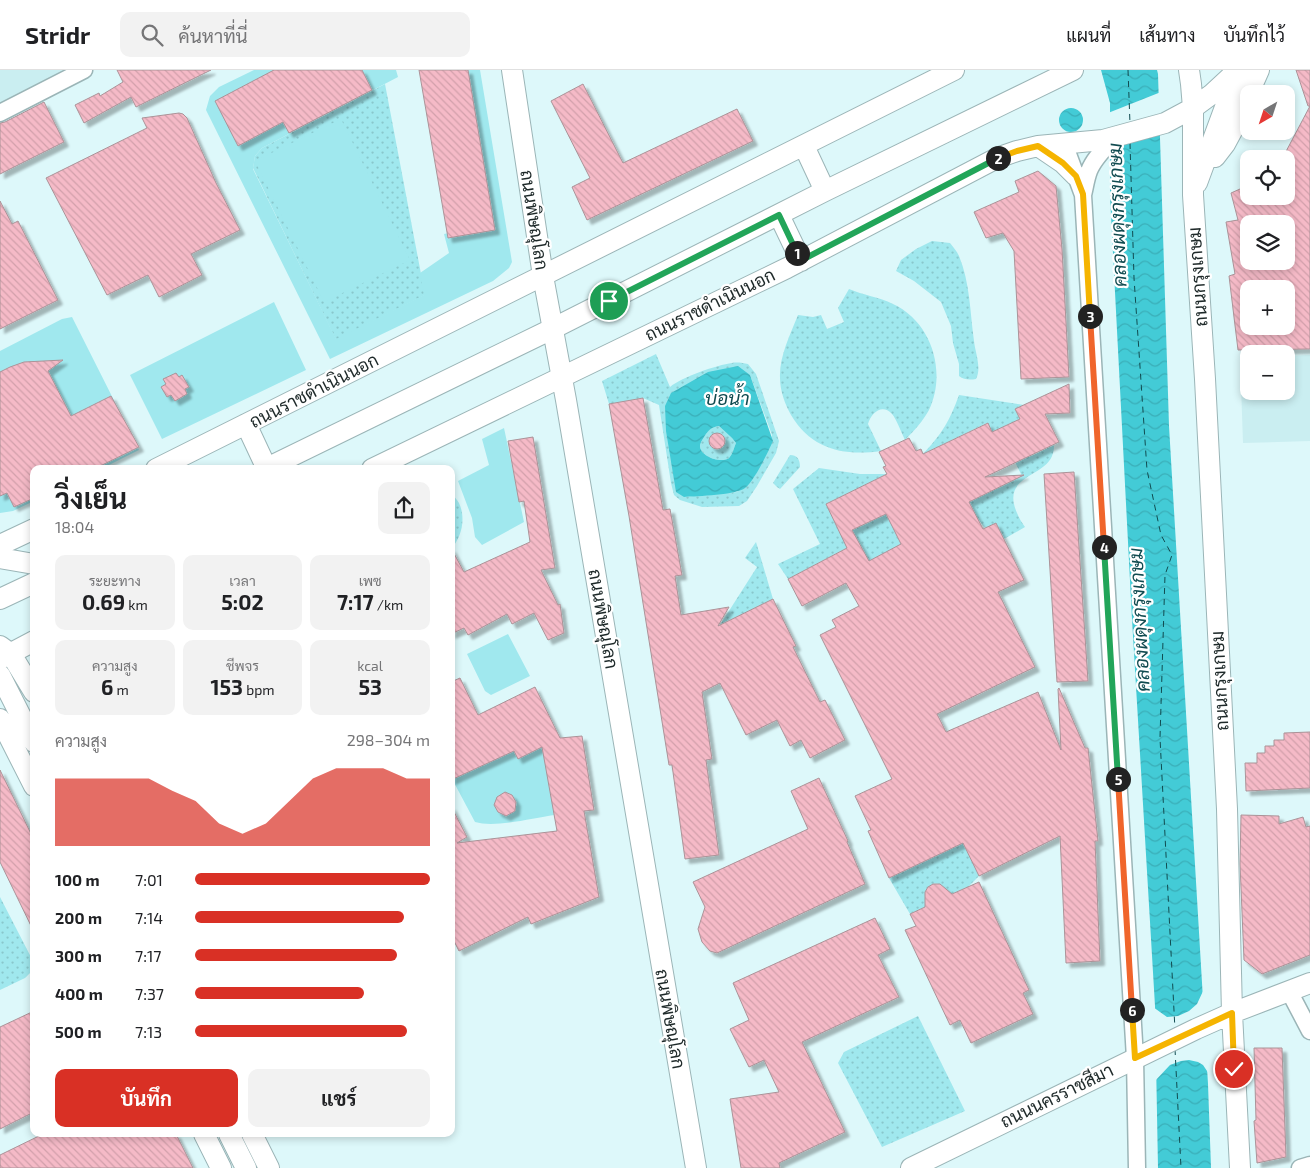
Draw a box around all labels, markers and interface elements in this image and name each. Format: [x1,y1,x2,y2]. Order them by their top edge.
search box [120,12,470,57]
text: Stridr [25,20,90,49]
icon: search [138,21,166,49]
text: ค้นหาที่นี่ [178,24,248,47]
text: แผนที่ [1066,24,1111,46]
text: เส้นทาง [1139,24,1195,46]
text: บันทึกไว้ [1223,24,1285,46]
north arrow [1240,85,1295,140]
map controls [1240,85,1295,400]
water label: คลองผดุงกรุงเกษม [1102,142,1133,287]
pin: 2 [986,146,1010,170]
text: 2 [994,150,1003,167]
button: locate [1240,150,1295,205]
street label: ถนนพิษณุโลก [514,168,555,272]
button: layers [1240,215,1295,270]
street label: ถนนกรุงเกษม [1183,226,1213,328]
pin: 1 [784,240,810,266]
text: 1 [794,245,801,262]
street label: ถนนราชดำเนินนอก [641,263,778,345]
pin [588,280,630,322]
button: + [1240,280,1295,335]
icon: arrive [595,287,623,315]
pin: 3 [1078,304,1102,328]
text: 3 [1087,308,1094,325]
button: − [1240,345,1295,400]
street label: ถนนราชดำเนินนอก [245,348,382,432]
water label: บ่อน้ำ [705,383,749,409]
text: วิ่งเย็น [55,481,127,515]
button: share [378,482,430,534]
text: 18:04 [55,517,94,536]
pin: 4 [1092,534,1116,560]
text: 4 [1100,539,1109,556]
water label: คลองผดุงกรุงเกษม [1123,547,1156,693]
street label: ถนนพิษณุโลก [582,567,625,671]
text: ระยะทาง [89,572,141,589]
text: เวลา [229,572,256,589]
text: เพซ [359,572,382,589]
text: 0.69 [82,589,125,614]
text: 5:02 [221,589,264,614]
text: 7:17 [337,589,374,614]
text: km [125,596,148,613]
text: /km [374,596,403,613]
street label: ถนนกรุงเกษม [1205,631,1235,731]
text: ความสูง [92,657,138,674]
text: ชีพจร [226,657,259,674]
text: kcal [357,657,383,674]
text: 6 [101,674,113,699]
text: 153 [210,674,243,699]
text: 53 [358,674,382,699]
text: m [113,681,129,698]
text: bpm [243,681,275,698]
text: 298–304 m [347,730,430,749]
text: ความสูง [55,731,107,750]
pin: 5 [1106,766,1130,792]
text: 5 [1115,771,1122,788]
text: 100 m [55,870,100,889]
text: 7:01 [135,870,163,889]
text: 200 m [55,908,102,927]
text: 7:14 [135,908,163,927]
text: 300 m [55,946,102,965]
text: 7:17 [135,946,162,965]
street label: ถนนพิษณุโลก [649,967,692,1071]
text: 400 m [55,984,103,1003]
text: 7:37 [135,984,164,1003]
pin: 6 [1120,998,1144,1022]
text: 6 [1128,1002,1137,1019]
text: 500 m [55,1022,102,1041]
text: 7:13 [135,1022,162,1041]
pin [1213,1048,1255,1090]
icon: check [1220,1055,1248,1083]
street label: ถนนนครราชสีมา [996,1057,1117,1132]
button: บันทึก [55,1069,238,1127]
button: แชร์ [248,1069,430,1127]

